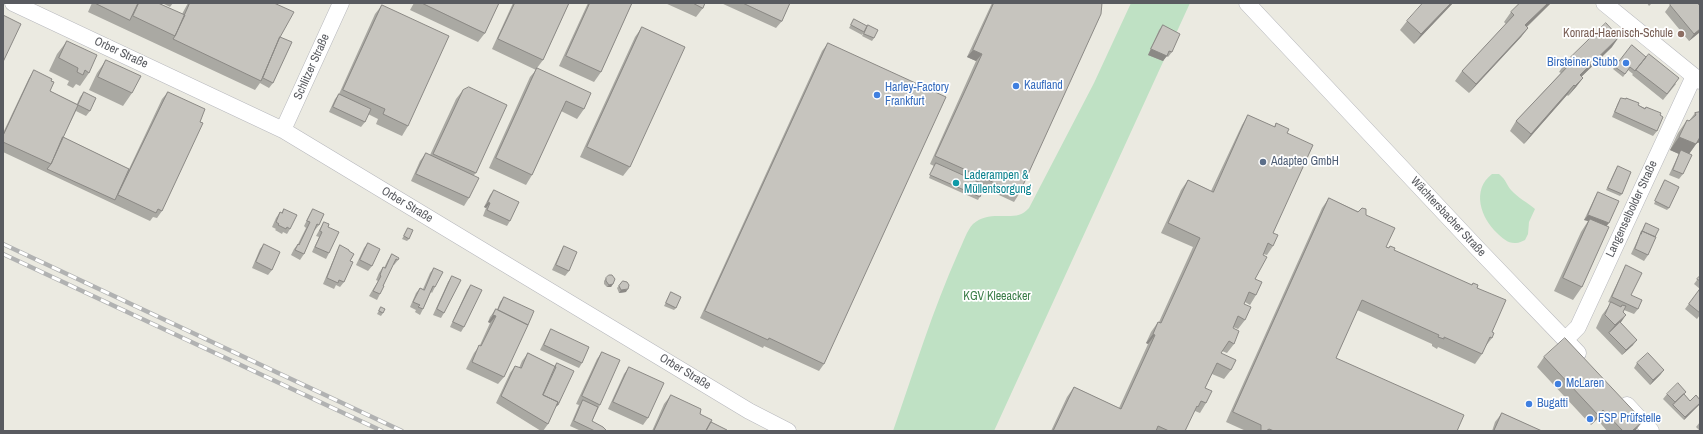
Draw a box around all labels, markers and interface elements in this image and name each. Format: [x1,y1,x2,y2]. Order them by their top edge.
place label: Konrad-Haenisch-Schule [1563,27,1673,41]
marker: Konrad-Haenisch-Schule [1676,29,1686,39]
street label: Schlitzer Straße [291,32,333,102]
street label: Orber Straße [92,34,150,72]
place label: Birsteiner Stubb [1547,56,1618,70]
marker: Birsteiner Stubb [1621,58,1631,68]
place label: Kaufland [1024,79,1063,93]
place label: Harley-Factory Frankfurt [885,81,949,109]
marker: Kaufland [1011,81,1021,91]
marker: Harley-Factory Frankfurt [872,90,882,100]
place label: Adapteo GmbH [1271,155,1339,169]
marker: Adapteo GmbH [1258,157,1268,167]
street label: Langenselbolder Straße [1603,158,1661,260]
place label: Laderampen & Müllentsorgung [964,169,1031,197]
street label: Wächtersbacher Straße [1407,174,1489,260]
marker: Laderampen & Müllentsorgung [951,178,961,188]
street label: Orber Straße [379,184,435,226]
park label: KGV Kleeacker [963,290,1031,304]
street label: Orber Straße [657,351,713,393]
place label: McLaren [1566,377,1604,391]
marker: McLaren [1553,379,1563,389]
place label: Bugatti [1537,397,1568,411]
marker: Bugatti [1524,399,1534,409]
place label: FSP Prüfstelle [1598,412,1661,426]
marker: FSP Prüfstelle [1585,414,1595,424]

